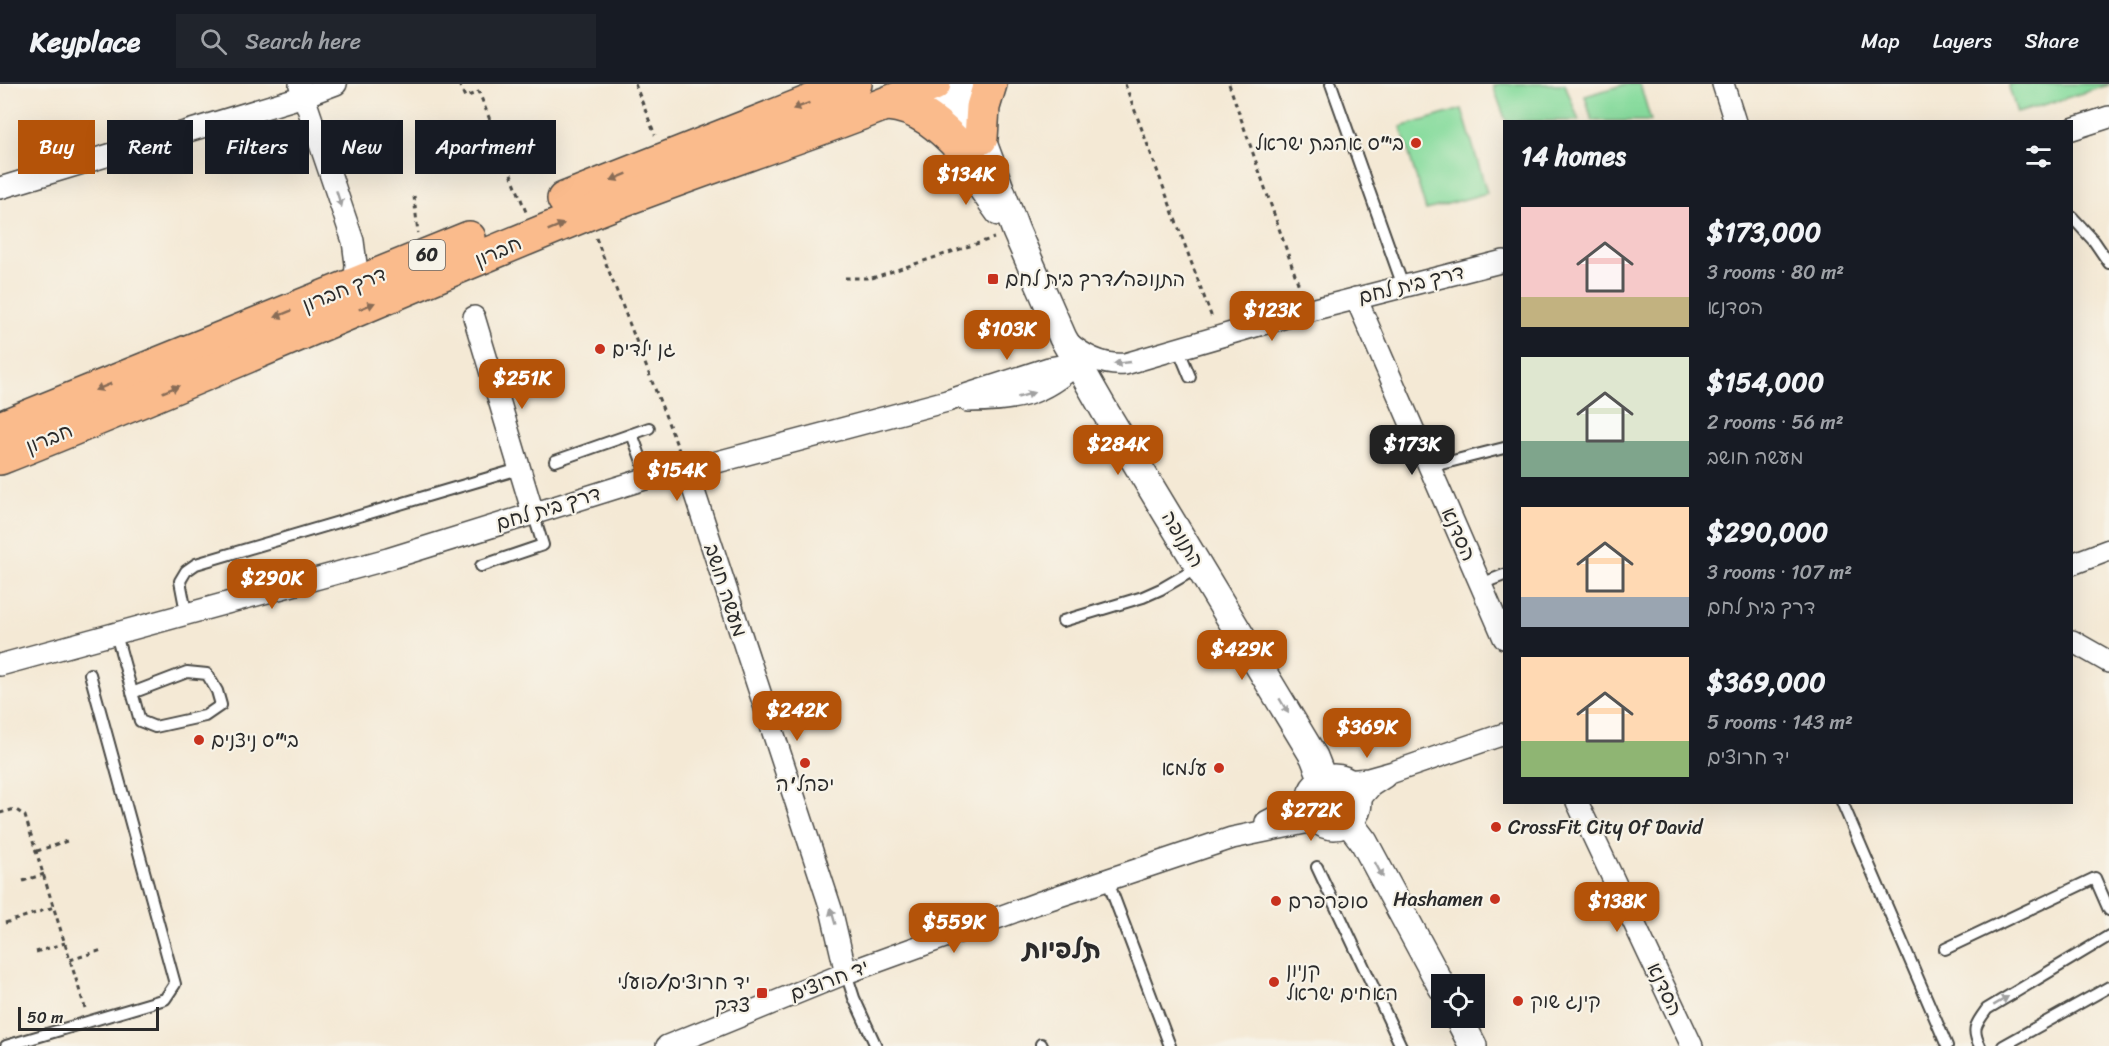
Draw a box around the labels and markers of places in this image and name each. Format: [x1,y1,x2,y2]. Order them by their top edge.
place label: בי"ס אהבת ישראל [1255,126,1404,161]
marker: בי"ס אהבת ישראל [1409,136,1423,150]
pin: $134K [924,155,1008,206]
place label: התנופה/דרך בית לחם [1005,262,1185,297]
marker: התנופה/דרך בית לחם [986,272,1000,286]
pin: $123K [1230,291,1314,342]
pin: $103K [965,310,1049,361]
place label: גן ילדים [612,332,675,367]
marker: גן ילדים [593,342,607,356]
pin: $251K [480,359,564,410]
pin: $284K [1076,425,1160,476]
pin: $173K [1370,425,1454,476]
pin: $154K [635,451,719,502]
pin: $290K [230,559,314,610]
pin: $429K [1200,630,1284,681]
pin: $242K [755,691,839,742]
pin: $369K [1325,708,1409,759]
place label: בי"ס ניצנים [211,723,299,758]
marker: בי"ס ניצנים [192,733,206,747]
place label: עלמא [1161,751,1207,786]
marker: יפהל'ה [798,756,812,770]
marker: עלמא [1212,761,1226,775]
place label: יפהל'ה [776,767,834,802]
pin: $272K [1269,791,1353,842]
place label: CrossFit City Of David [1508,810,1704,845]
marker: CrossFit City Of David [1489,820,1503,834]
place label: Hashamen [1393,882,1483,917]
pin: $138K [1575,882,1659,933]
place label: סופרפרם [1288,884,1368,919]
marker: Hashamen [1488,892,1502,906]
marker: סופרפרם [1269,894,1283,908]
pin: $559K [912,903,996,954]
place label: קניון האחים ישראל [1286,953,1398,1011]
place label: יד חרוצים/פועלי צדק [617,965,750,1023]
marker: קניון האחים ישראל [1267,975,1281,989]
place label: קינג שוק [1530,984,1601,1019]
marker: יד חרוצים/פועלי צדק [755,986,769,1000]
marker: קינג שוק [1511,994,1525,1008]

